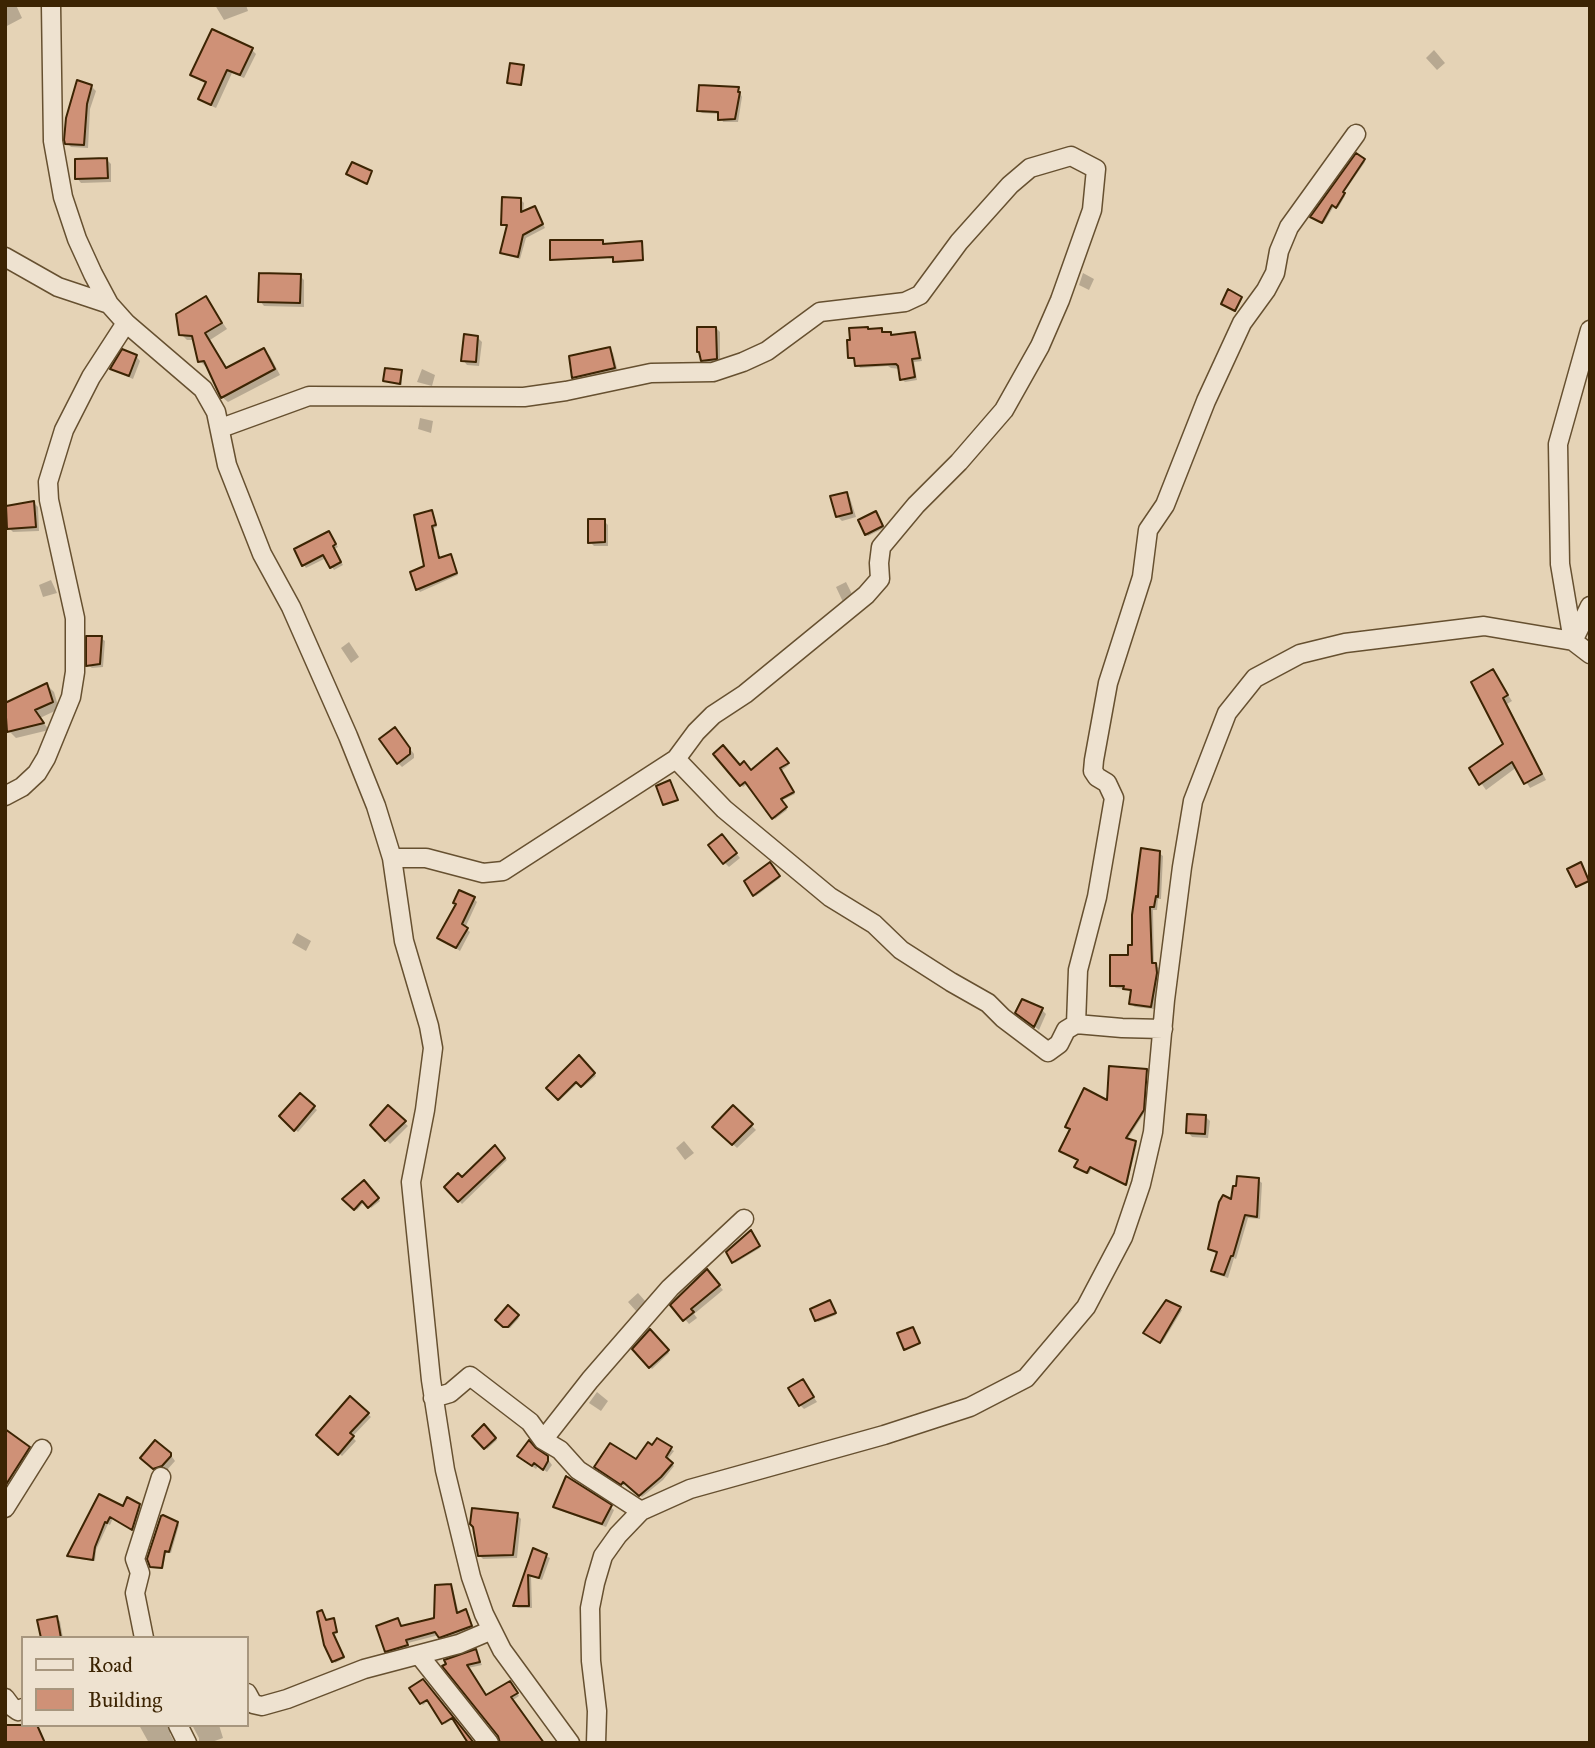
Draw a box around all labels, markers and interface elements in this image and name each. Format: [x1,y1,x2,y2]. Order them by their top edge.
legend [21,1636,248,1727]
text: Road [88,1652,133,1678]
text: Building [88,1687,162,1713]

